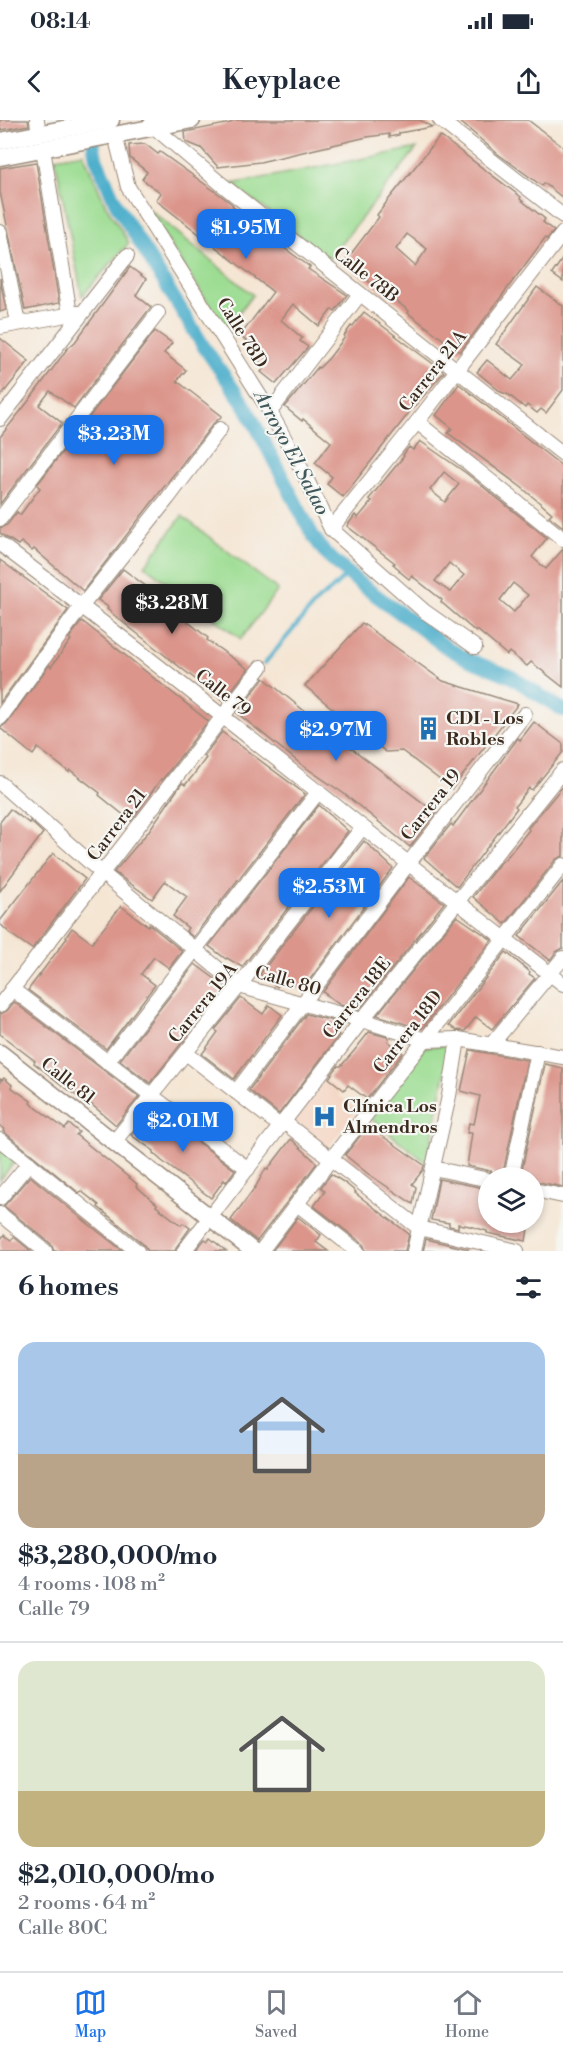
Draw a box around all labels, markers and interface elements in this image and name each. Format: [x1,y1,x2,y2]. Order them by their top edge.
text: 08:14 [30,8,90,35]
text: Keyplace [222,64,341,98]
icon: back [18,65,51,98]
icon: share [512,65,545,98]
pin: $1.95M [197,209,295,260]
text: $1.95M [211,216,281,241]
street label: Calle 78B [328,242,404,308]
street label: Calle 78D [211,294,273,372]
street label: Carrera 21A [394,325,472,416]
water label: Arroyo El Salao [247,385,334,520]
pin: $3.23M [65,415,163,466]
text: $3.23M [78,422,150,447]
pin: $3.28M [123,584,221,635]
text: $3.28M [135,591,209,616]
street label: Calle 79 [190,664,256,722]
place label: CDI - Los Robles [446,707,524,751]
pin: $2.97M [287,711,385,762]
building icon: CDI - Los Robles [415,715,441,741]
text: $2.97M [300,718,372,743]
street label: Carrera 19 [396,764,466,846]
street label: Carrera 21 [82,784,152,866]
pin: $2.53M [280,868,378,919]
text: $2.53M [293,875,365,900]
street label: Carrera 18E [318,952,396,1044]
street label: Carrera 19A [163,957,243,1048]
street label: Calle 80 [252,961,324,1001]
street label: Carrera 18D [368,986,448,1078]
street label: Calle 81 [36,1052,100,1110]
place label: Clínica Los Almendros [342,1095,438,1139]
pin: $2.01M [134,1102,232,1153]
hospital icon: Clínica Los Almendros [312,1103,338,1129]
text: $2.01M [147,1109,219,1134]
map controls [478,1167,544,1233]
button: layers [478,1167,544,1233]
text: 6 homes [18,1271,119,1303]
icon: filters [512,1271,545,1304]
icon: home [228,1381,336,1489]
text: $3,280,000/mo [18,1540,217,1572]
text: 4 rooms · 108 m² [18,1572,165,1597]
text: Calle 79 [18,1597,90,1622]
icon: home [228,1700,336,1808]
text: $2,010,000/mo [18,1859,215,1891]
text: 2 rooms · 64 m² [18,1891,155,1916]
text: Calle 80C [18,1916,107,1941]
tab: Map [74,1986,107,2042]
tab: Saved [255,1986,297,2042]
tab: Home [445,1986,489,2042]

